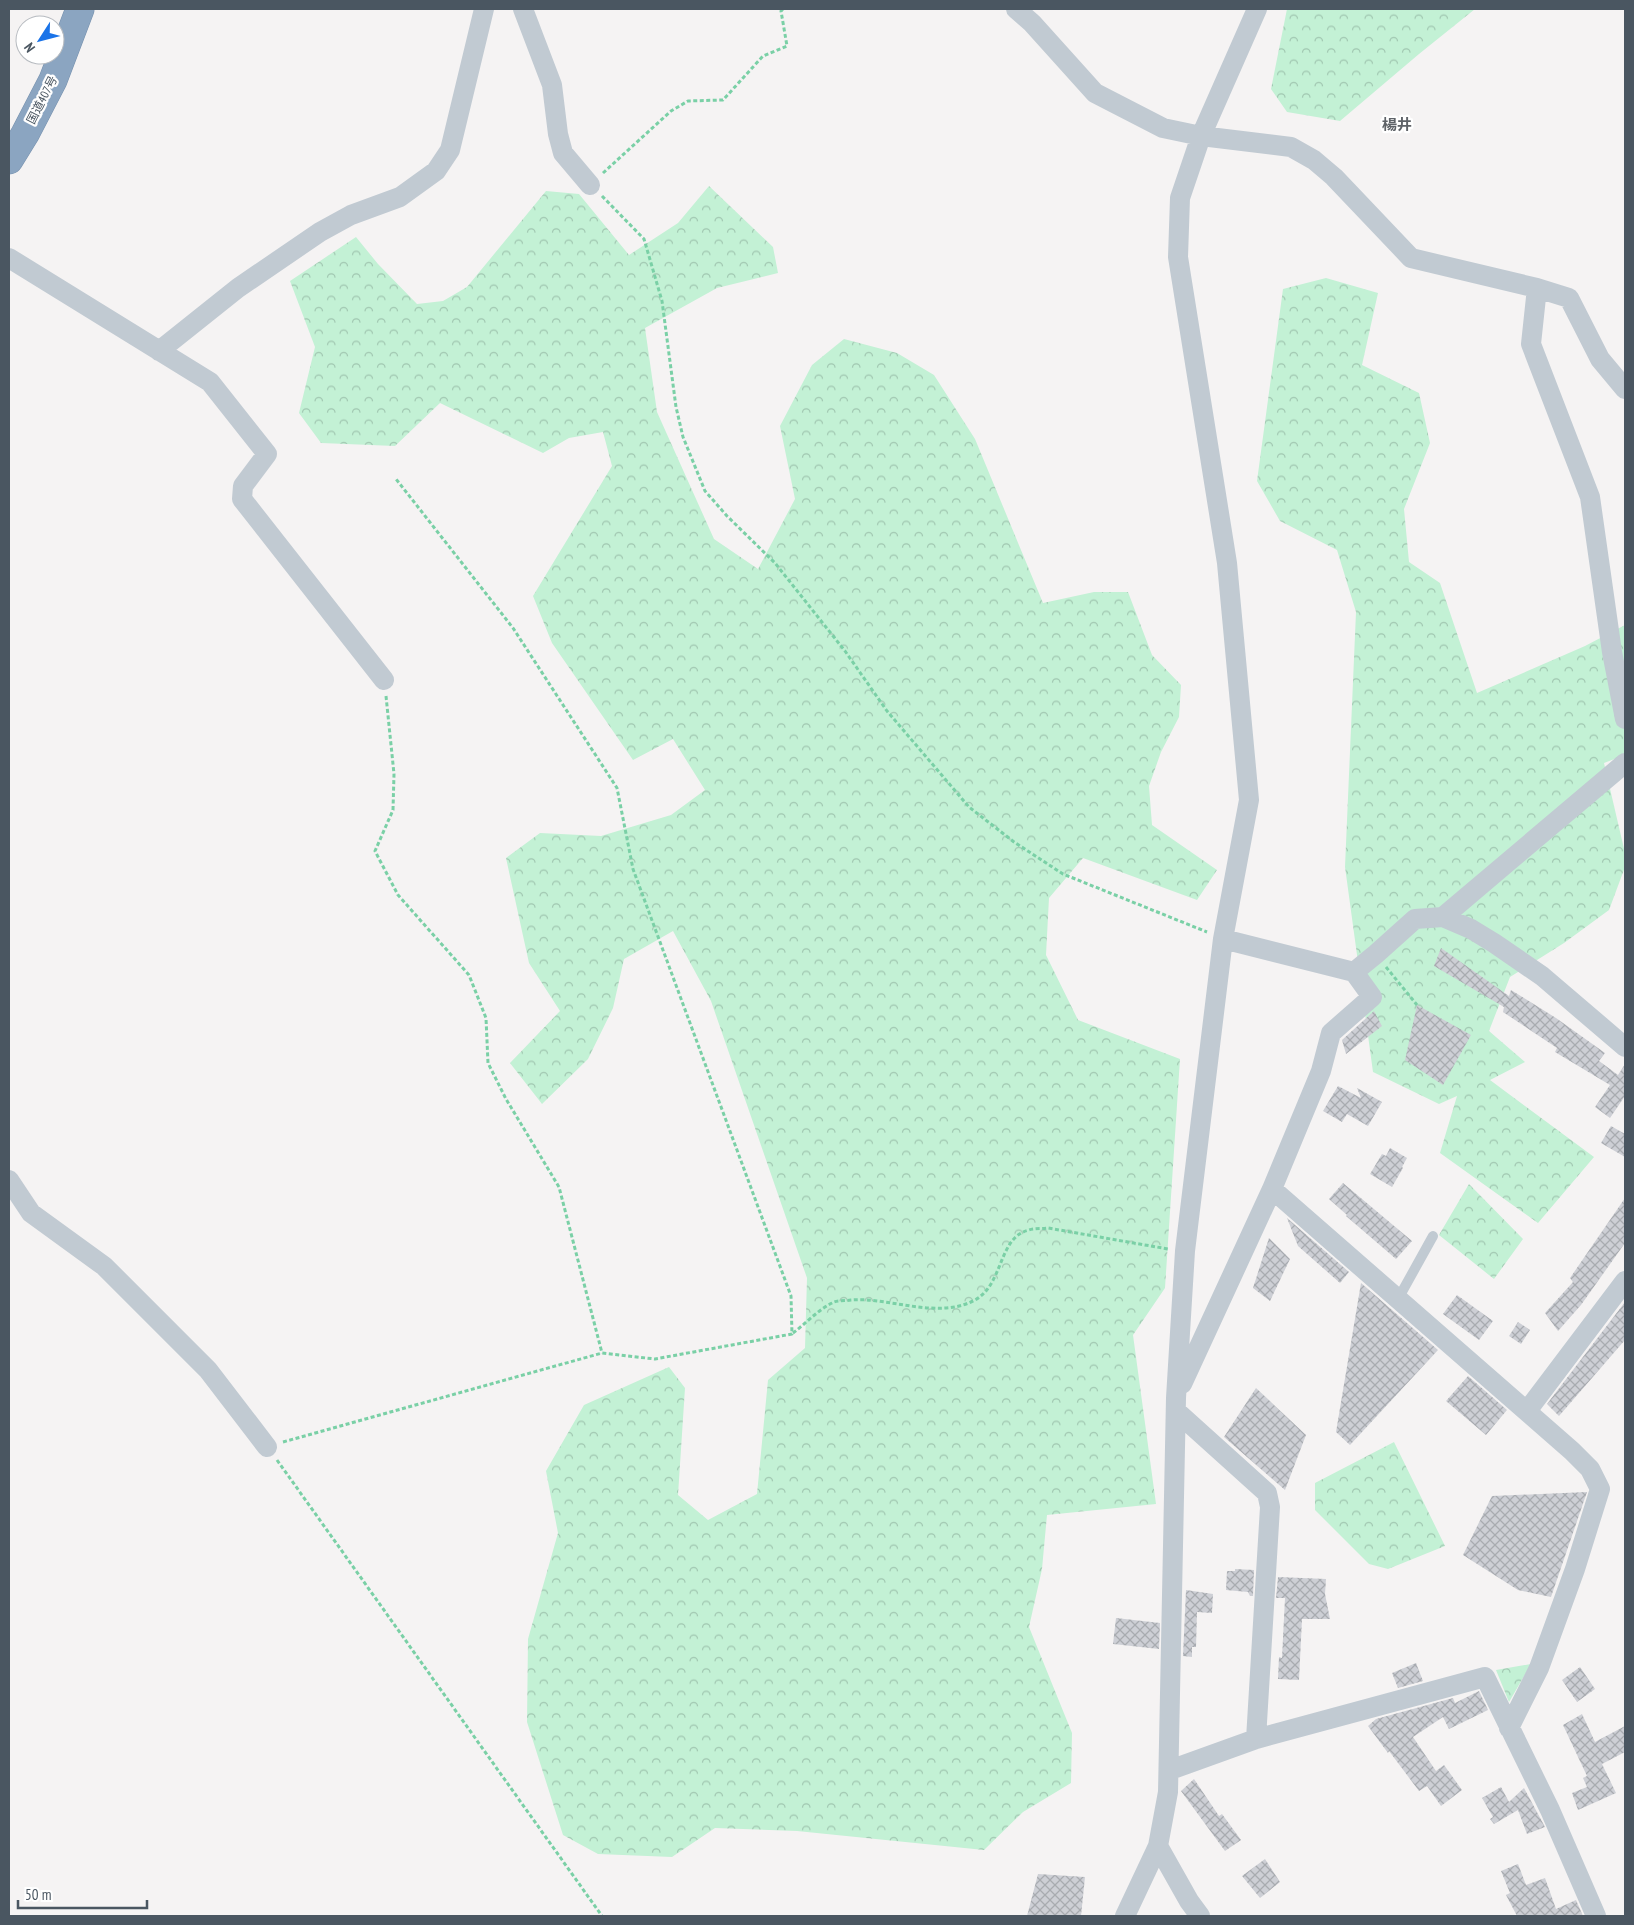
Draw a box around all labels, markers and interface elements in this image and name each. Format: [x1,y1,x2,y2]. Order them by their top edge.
north arrow [15,15,65,65]
text: N [20,39,39,56]
street label: 国道407号 [23,73,60,126]
district label: 楊井 [1382,115,1412,134]
scale bar [18,1878,146,1910]
text: 50 m [25,1885,51,1904]

